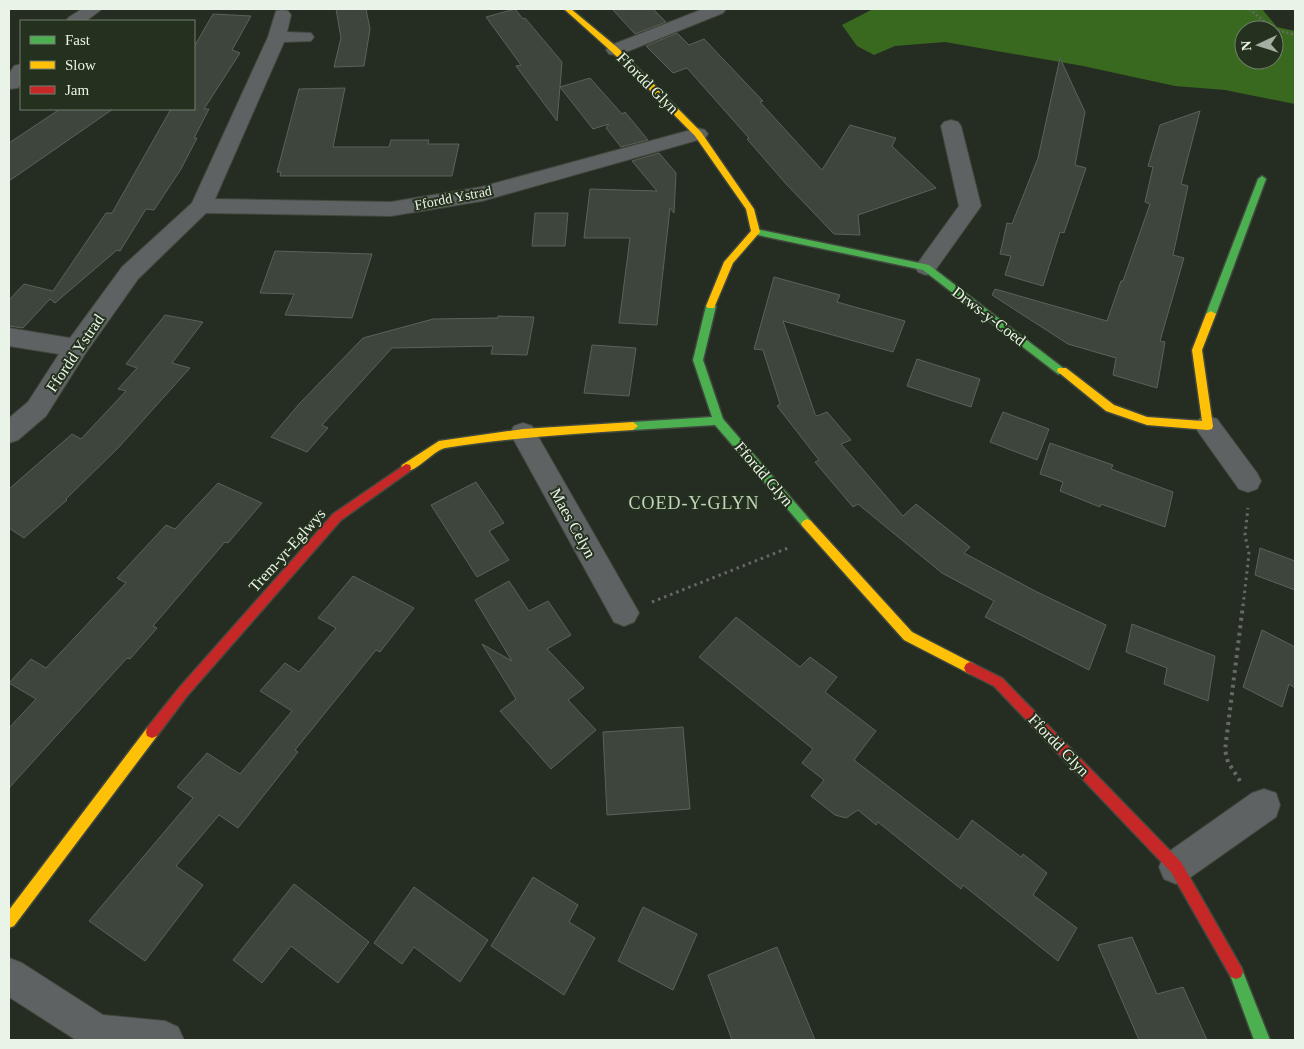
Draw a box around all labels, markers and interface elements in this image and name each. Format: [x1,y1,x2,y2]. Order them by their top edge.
legend [20,20,195,110]
north arrow [1234,20,1284,70]
text: Fast [65,32,91,48]
text: N [1239,40,1254,51]
street label: Ffordd Glyn [613,49,682,118]
text: Slow [65,57,96,73]
text: Jam [65,82,89,98]
street label: Ffordd Ystrad [413,183,493,213]
street label: Drws-y-Coed [949,283,1029,350]
street label: Ffordd Ystrad [43,311,107,395]
street label: Ffordd Glyn [731,438,797,510]
street label: Maes Celyn [546,485,599,561]
district label: COED-Y-GLYN [628,493,760,513]
street label: Trem-yr-Eglwys [245,505,329,596]
street label: Ffordd Glyn [1025,710,1093,780]

